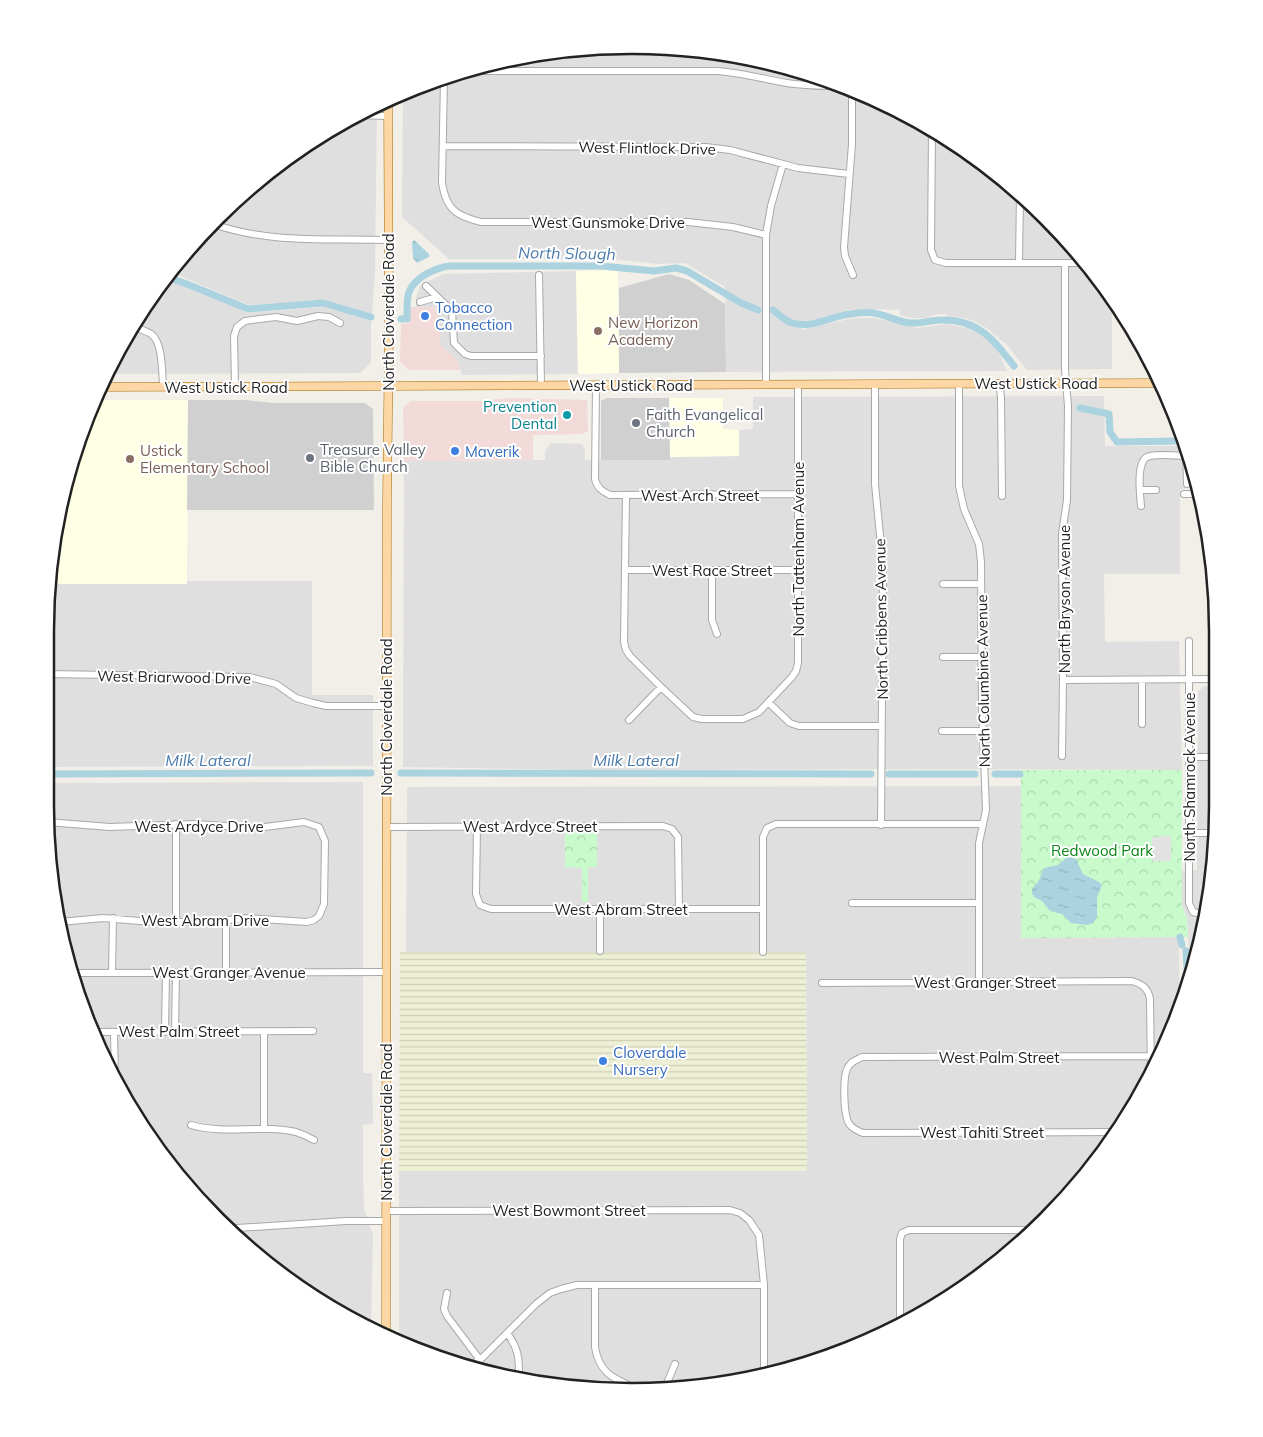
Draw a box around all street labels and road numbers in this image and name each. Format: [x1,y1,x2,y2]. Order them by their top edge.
street label: West Flintlock Drive [578,137,716,159]
street label: West Gunsmoke Drive [531,213,685,232]
street label: North Cloverdale Road [379,233,398,391]
street label: West Ustick Road [974,374,1098,393]
street label: West Ustick Road [569,376,693,395]
street label: West Ustick Road [164,378,288,397]
street label: North Tattenham Avenue [789,462,808,636]
street label: West Arch Street [641,486,759,505]
street label: North Bryson Avenue [1055,525,1074,673]
street label: North Cribbens Avenue [870,538,892,700]
street label: West Race Street [652,561,772,580]
street label: North Columbine Avenue [972,594,994,768]
street label: North Cloverdale Road [377,638,396,796]
street label: West Briarwood Drive [97,666,251,688]
street label: North Shamrock Avenue [1180,692,1199,862]
street label: West Ardyce Drive [134,817,264,836]
street label: West Ardyce Street [463,817,597,836]
street label: West Abram Street [554,900,688,919]
street label: West Abram Drive [141,911,269,930]
street label: West Granger Avenue [152,963,306,982]
street label: West Granger Street [914,973,1056,992]
street label: West Palm Street [118,1022,240,1041]
street label: North Cloverdale Road [377,1043,396,1201]
street label: West Palm Street [938,1048,1060,1067]
street label: West Tahiti Street [920,1123,1044,1142]
street label: West Bowmont Street [492,1201,646,1220]

